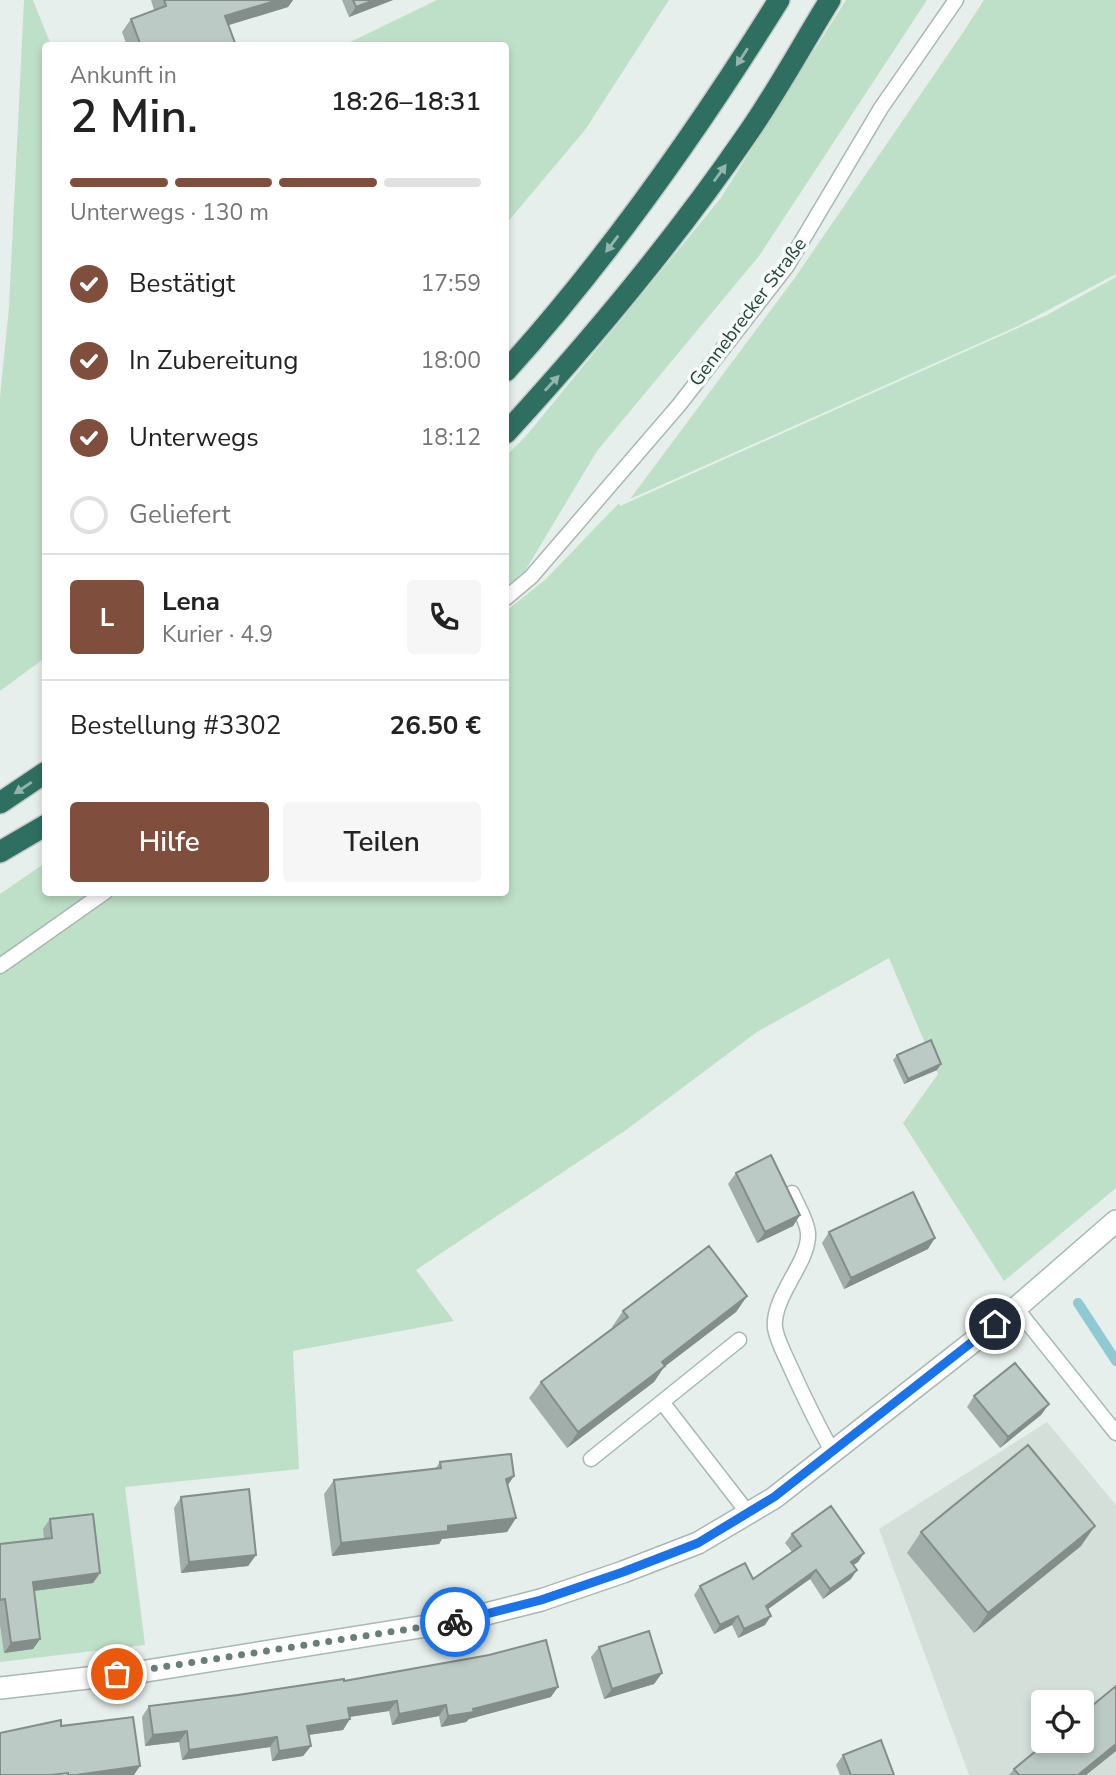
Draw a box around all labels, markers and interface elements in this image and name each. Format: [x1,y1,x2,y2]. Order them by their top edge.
one-way arrow [736,48,749,67]
text: Ankunft in [70,60,177,91]
text: 18:26–18:31 [331,84,481,119]
text: 2 Min. [70,85,198,148]
one-way arrow [713,164,727,182]
text: Unterwegs · 130 m [70,197,269,228]
street label: Gennebrecker Straße [683,232,813,392]
one-way arrow [605,235,619,253]
icon: check [70,265,108,303]
text: Bestätigt [129,266,235,301]
text: 17:59 [421,268,481,299]
icon: check [70,342,108,380]
text: In Zubereitung [129,343,298,378]
text: 18:00 [421,345,481,376]
one-way arrow [544,374,560,392]
icon: check [70,419,108,457]
text: Unterwegs [129,420,259,455]
text: 18:12 [421,422,481,453]
text: Geliefert [129,497,230,532]
button: phone [407,580,481,654]
text: Lena [162,584,220,619]
text: L [100,600,114,635]
text: Kurier · 4.9 [162,619,273,650]
text: Bestellung #3302 [70,708,281,743]
text: 26.50 € [390,708,481,743]
one-way arrow [13,781,33,794]
button: Hilfe [70,802,269,882]
button: Teilen [283,802,481,882]
pin [965,1294,1025,1354]
icon: home [976,1305,1014,1343]
courier [420,1587,490,1657]
icon: bike [436,1603,474,1641]
pin [87,1644,147,1704]
icon: bag [98,1655,136,1693]
map controls [1031,1690,1094,1753]
button: locate [1031,1690,1094,1753]

